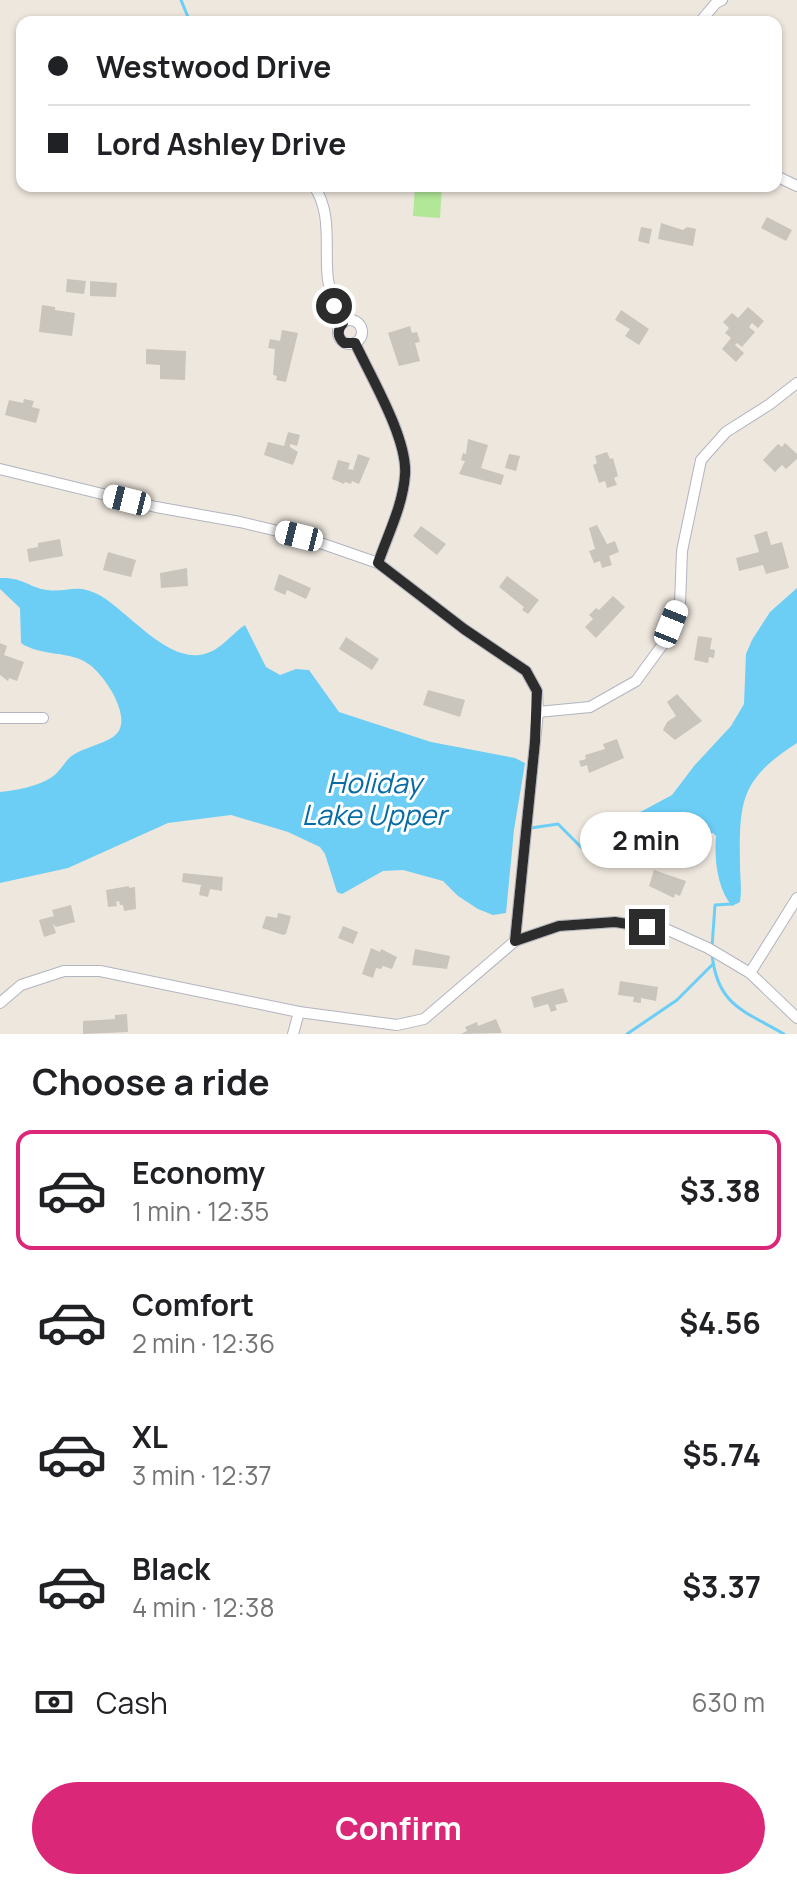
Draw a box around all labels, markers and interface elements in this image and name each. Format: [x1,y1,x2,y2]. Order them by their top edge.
text: Westwood Drive [96,46,331,87]
text: Lord Ashley Drive [96,123,346,164]
route start [316,288,352,324]
car [101,483,153,517]
car [273,519,325,553]
car [651,597,691,651]
water label: Holiday Lake Upper [302,763,450,833]
callout: 2 min [581,811,713,867]
text: 2 min [612,822,680,858]
route end [629,909,665,945]
text: Choose a ride [32,1057,270,1106]
text: Economy [132,1152,265,1193]
icon: car [36,1154,108,1226]
text: $3.38 [680,1170,761,1211]
text: 1 min · 12:35 [132,1193,269,1229]
text: Comfort [132,1284,254,1325]
icon: car [36,1286,108,1358]
text: $4.56 [679,1302,761,1343]
text: 2 min · 12:36 [132,1325,275,1361]
text: XL [132,1416,168,1457]
icon: car [36,1418,108,1490]
text: $5.74 [682,1434,761,1475]
text: 3 min · 12:37 [132,1457,272,1493]
text: Black [132,1548,210,1589]
icon: car [36,1550,108,1622]
text: $3.37 [682,1566,761,1607]
text: 4 min · 12:38 [132,1589,275,1625]
icon: cash [32,1680,76,1724]
text: Cash [96,1682,168,1723]
text: 630 m [691,1684,765,1720]
button: Confirm [32,1782,765,1874]

